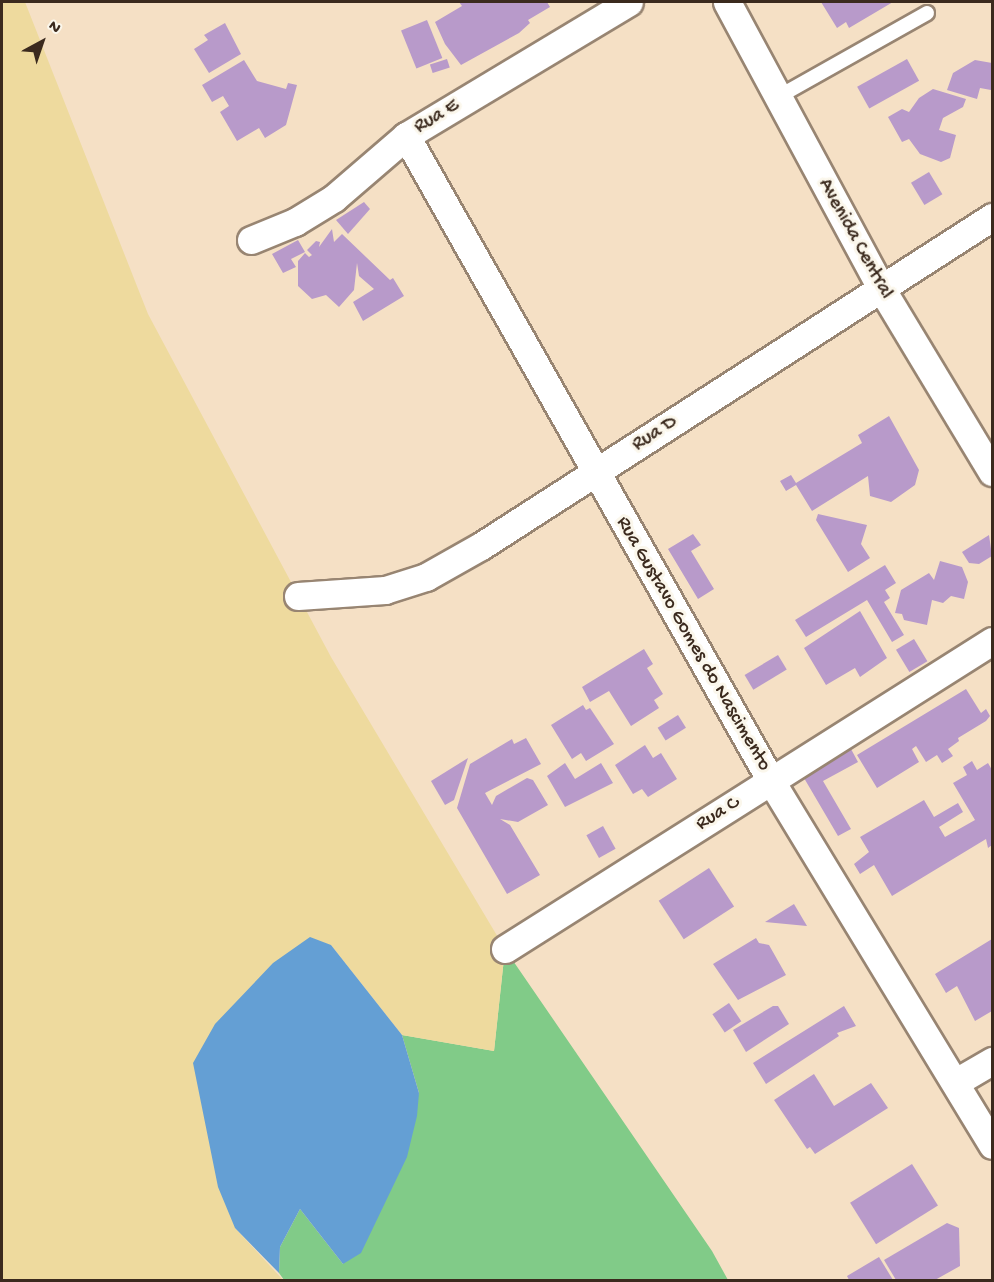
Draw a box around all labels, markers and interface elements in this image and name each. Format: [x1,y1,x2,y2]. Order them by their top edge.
north arrow [12,12,72,72]
text: N [44,17,64,38]
street label: Rua E [410,94,464,140]
street label: Avenida Central [812,175,898,303]
street label: Rua D [628,411,682,457]
street label: Rua Gustavo Gomes do Nascimento [610,512,776,776]
street label: Rua C [692,791,744,837]

